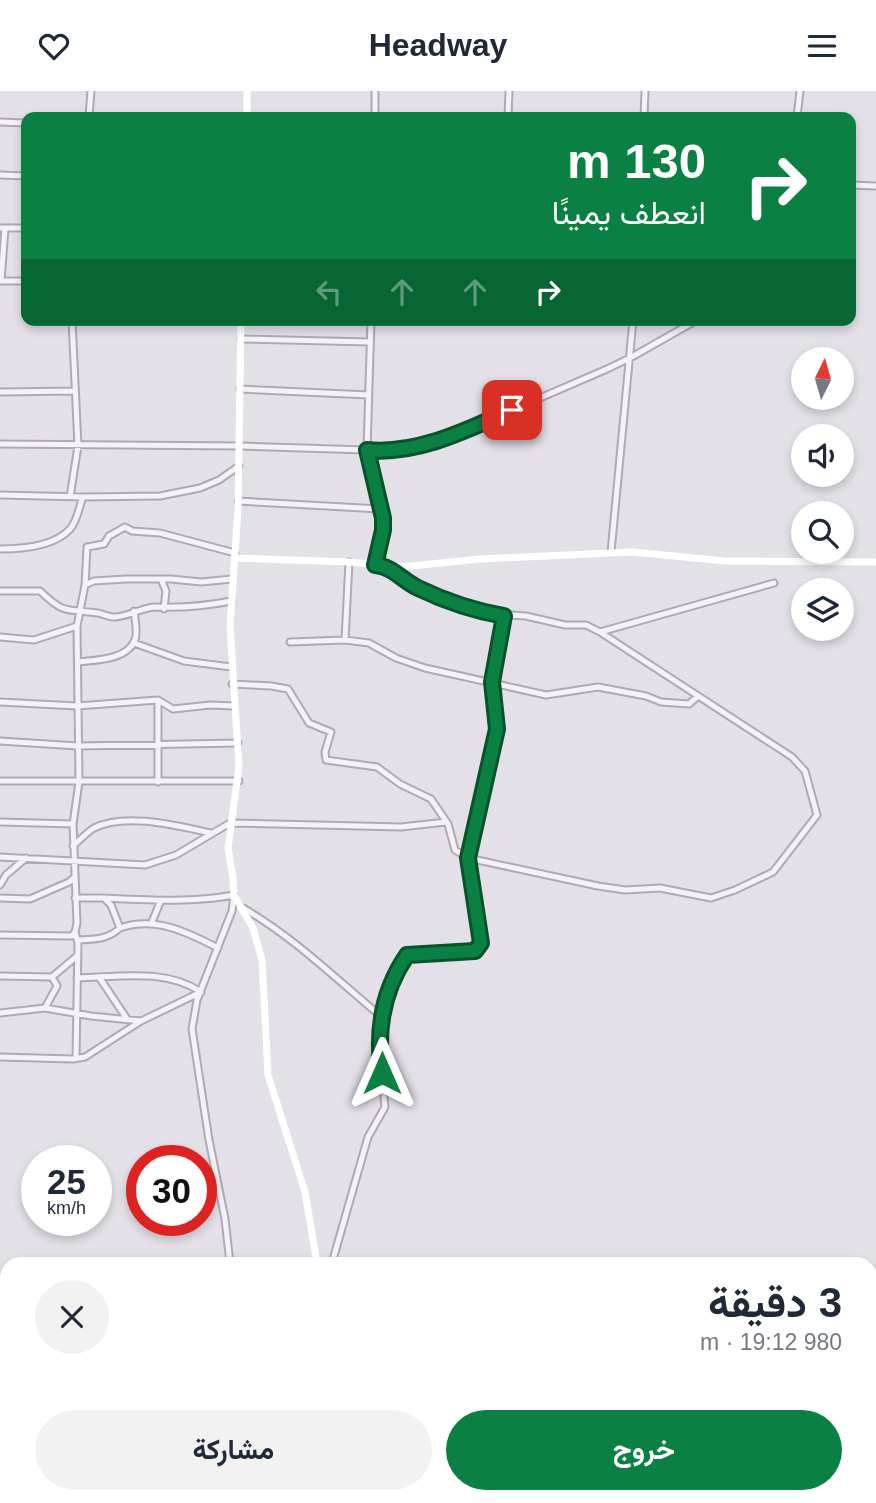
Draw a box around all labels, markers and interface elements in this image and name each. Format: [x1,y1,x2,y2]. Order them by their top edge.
icon: heart [35,27,73,65]
text: Headway [369,27,507,63]
icon: menu [803,27,841,65]
text: 130 m [567,134,706,188]
icon: right [730,140,821,231]
text: انعطف يمينًا [552,195,706,231]
icon: left [310,273,348,311]
icon: ahead [383,273,421,311]
icon: ahead [456,273,494,311]
icon: right [529,273,567,311]
north arrow [791,347,854,409]
map controls [791,347,854,641]
pin [482,380,542,440]
icon: arrive [493,391,531,429]
button: sound [791,424,854,487]
button: search [791,501,854,564]
button: layers [791,578,854,641]
position arrow [345,1036,419,1110]
speed limit sign: 30 [126,1145,217,1236]
text: 25 [47,1162,86,1201]
text: km/h [47,1198,86,1218]
text: 3 دقيقة [708,1279,842,1326]
button: close [35,1280,109,1354]
text: 980 m · 19:12 [700,1329,842,1355]
button: مشاركة [35,1410,432,1490]
button: خروج [446,1410,842,1490]

